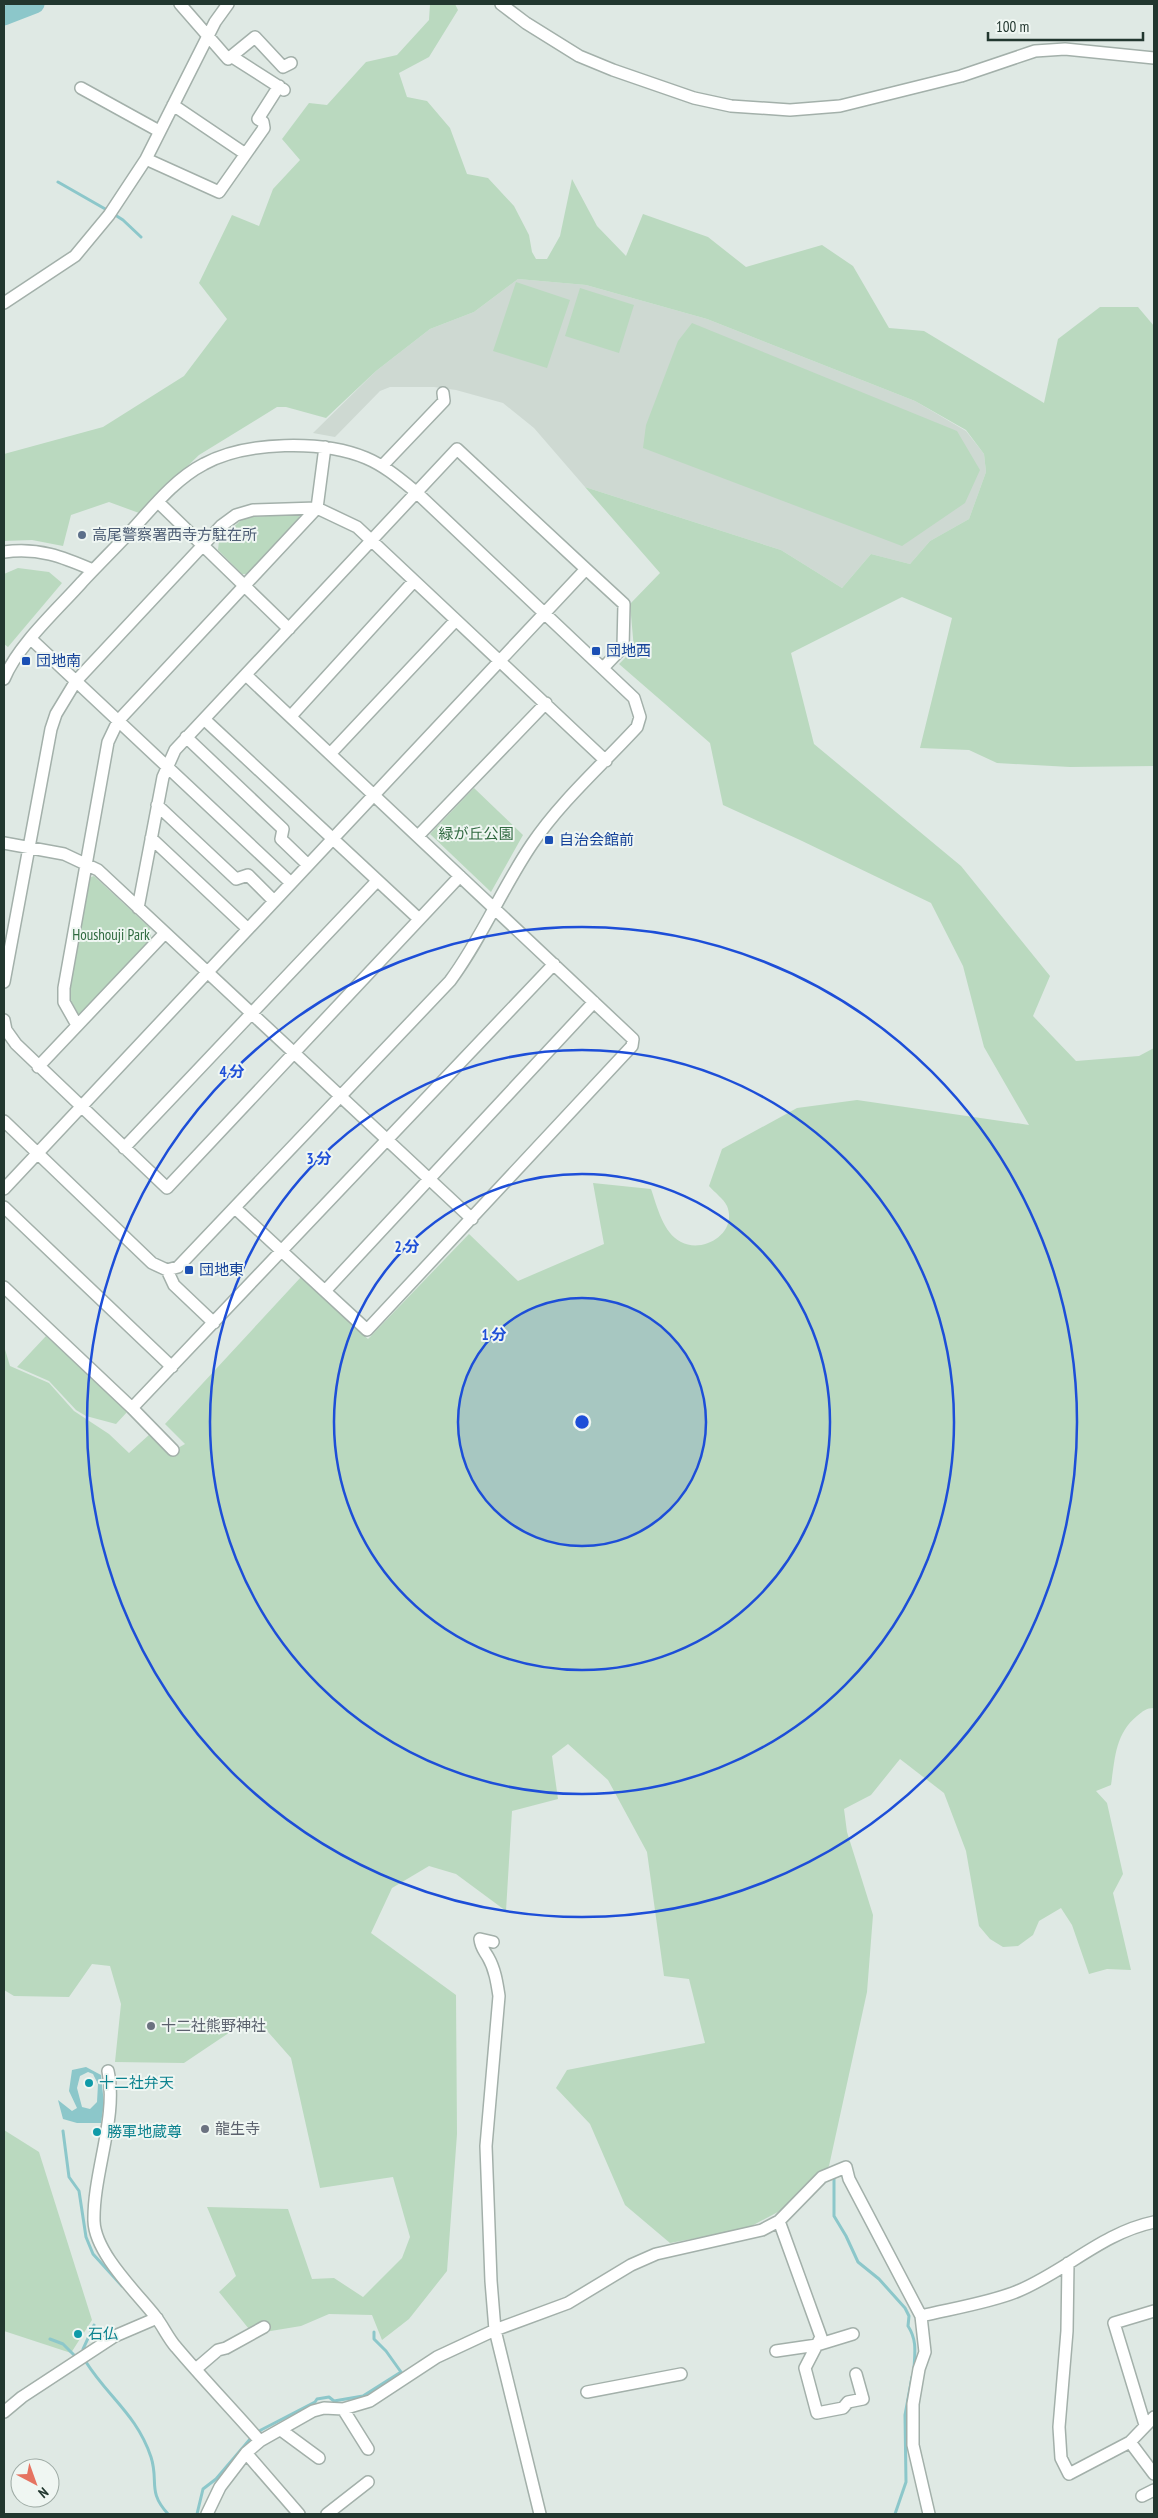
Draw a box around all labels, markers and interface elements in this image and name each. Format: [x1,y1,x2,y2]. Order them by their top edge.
scale bar [988,10,1143,42]
text: 100 m [996,17,1029,36]
place label: 高尾警察署西寺方駐在所 [92,525,257,544]
marker: 高尾警察署西寺方駐在所 [76,529,88,541]
place label: 団地西 [606,641,651,660]
marker: 団地西 [590,645,602,657]
place label: 団地南 [36,651,81,670]
marker: 団地南 [20,655,32,667]
park label: 緑が丘公園 [438,824,514,843]
place label: 自治会館前 [559,830,634,849]
marker: 自治会館前 [543,834,555,846]
park label: Houshouji Park [72,925,150,944]
text: 4 分 [219,1062,245,1081]
text: 3 分 [306,1149,332,1168]
text: 2 分 [394,1237,420,1256]
place label: 団地東 [199,1260,244,1279]
marker: 団地東 [183,1264,195,1276]
text: 1 分 [481,1325,507,1344]
centre of rings [573,1413,591,1431]
place label: 十二社熊野神社 [161,2016,266,2035]
marker: 十二社熊野神社 [145,2020,157,2032]
place label: 十二社弁天 [99,2073,174,2092]
marker: 十二社弁天 [83,2077,95,2089]
place label: 龍生寺 [215,2119,260,2138]
place label: 勝軍地蔵尊 [107,2122,182,2141]
marker: 龍生寺 [199,2123,211,2135]
marker: 勝軍地蔵尊 [91,2126,103,2138]
place label: 石仏 [88,2324,118,2343]
marker: 石仏 [72,2328,84,2340]
north arrow [10,2458,60,2508]
text: N [35,2484,52,2502]

